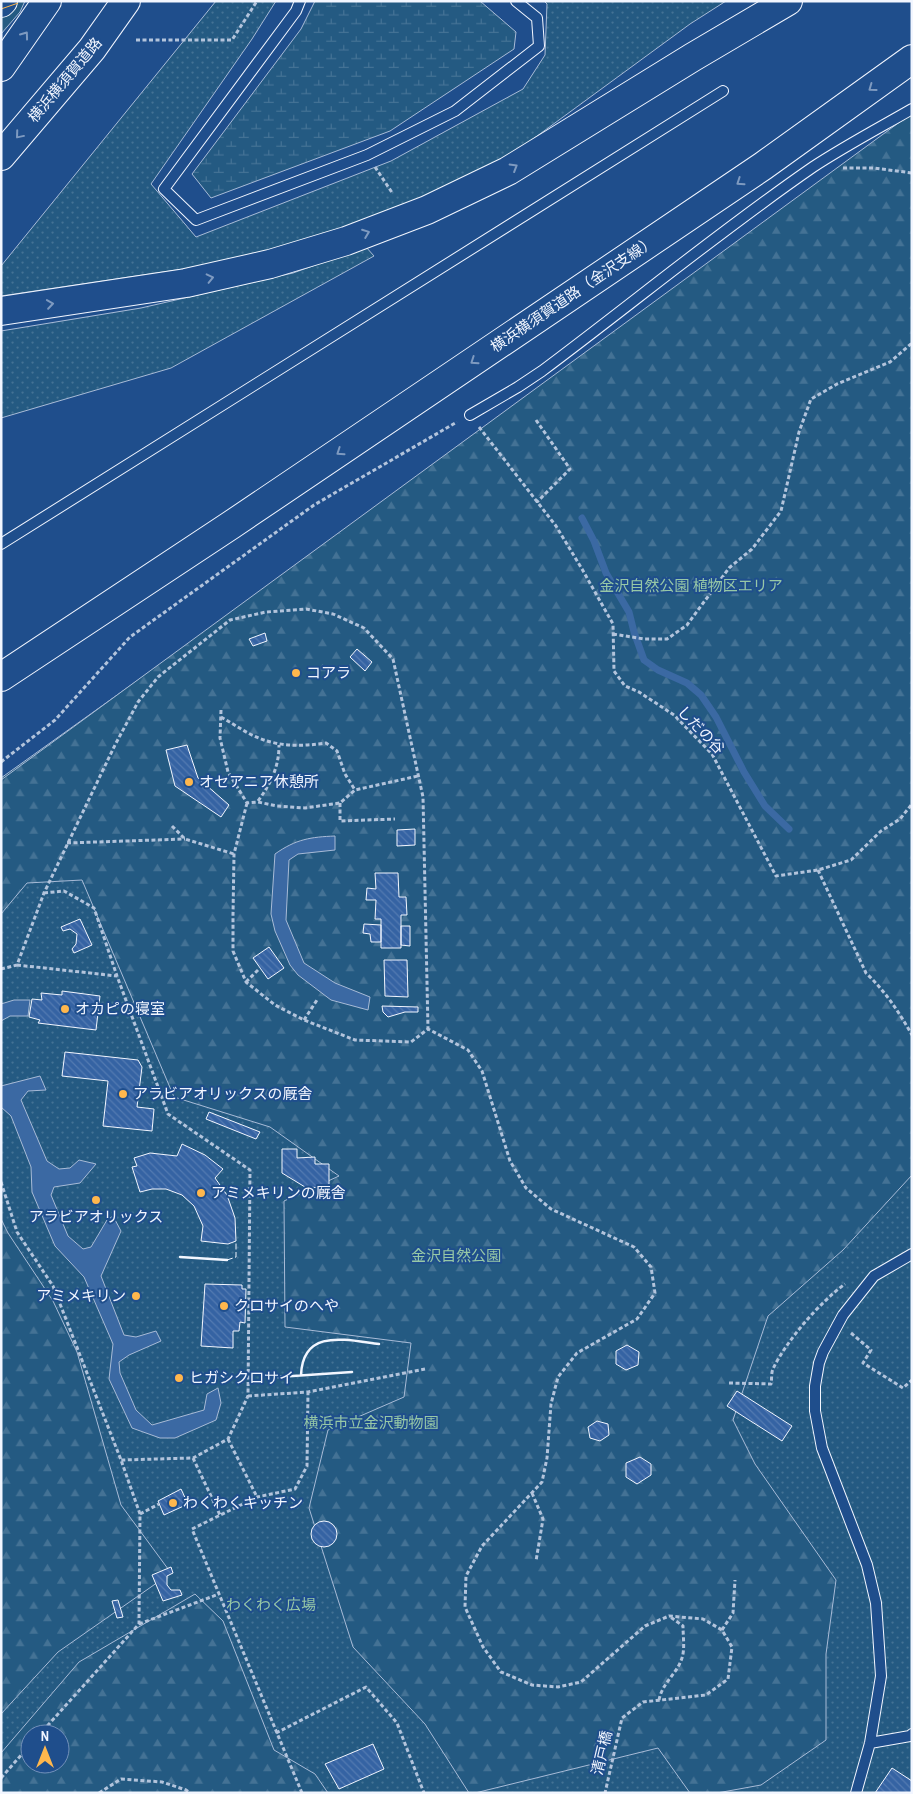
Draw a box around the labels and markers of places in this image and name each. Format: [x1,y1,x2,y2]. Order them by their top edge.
place label: コアラ [306,662,351,683]
marker: コアラ [290,667,302,679]
place label: オセアニア休憩所 [199,771,319,792]
marker: オセアニア休憩所 [183,776,195,788]
place label: オカピの寝室 [75,998,165,1019]
marker: オカピの寝室 [59,1003,71,1015]
place label: アラビアオリックスの厩舎 [133,1083,313,1104]
marker: アラビアオリックスの厩舎 [117,1088,129,1100]
place label: アミメキリンの厩舎 [211,1182,346,1203]
marker: アミメキリンの厩舎 [195,1187,207,1199]
marker: アラビアオリックス [90,1194,102,1206]
place label: アラビアオリックス [29,1206,163,1227]
place label: アミメキリン [36,1285,126,1306]
marker: アミメキリン [130,1290,142,1302]
place label: クロサイのへや [234,1295,339,1316]
marker: クロサイのへや [218,1300,230,1312]
place label: ヒガシクロサイ [189,1367,294,1388]
marker: ヒガシクロサイ [173,1372,185,1384]
place label: わくわくキッチン [183,1492,303,1513]
marker: わくわくキッチン [167,1497,179,1509]

